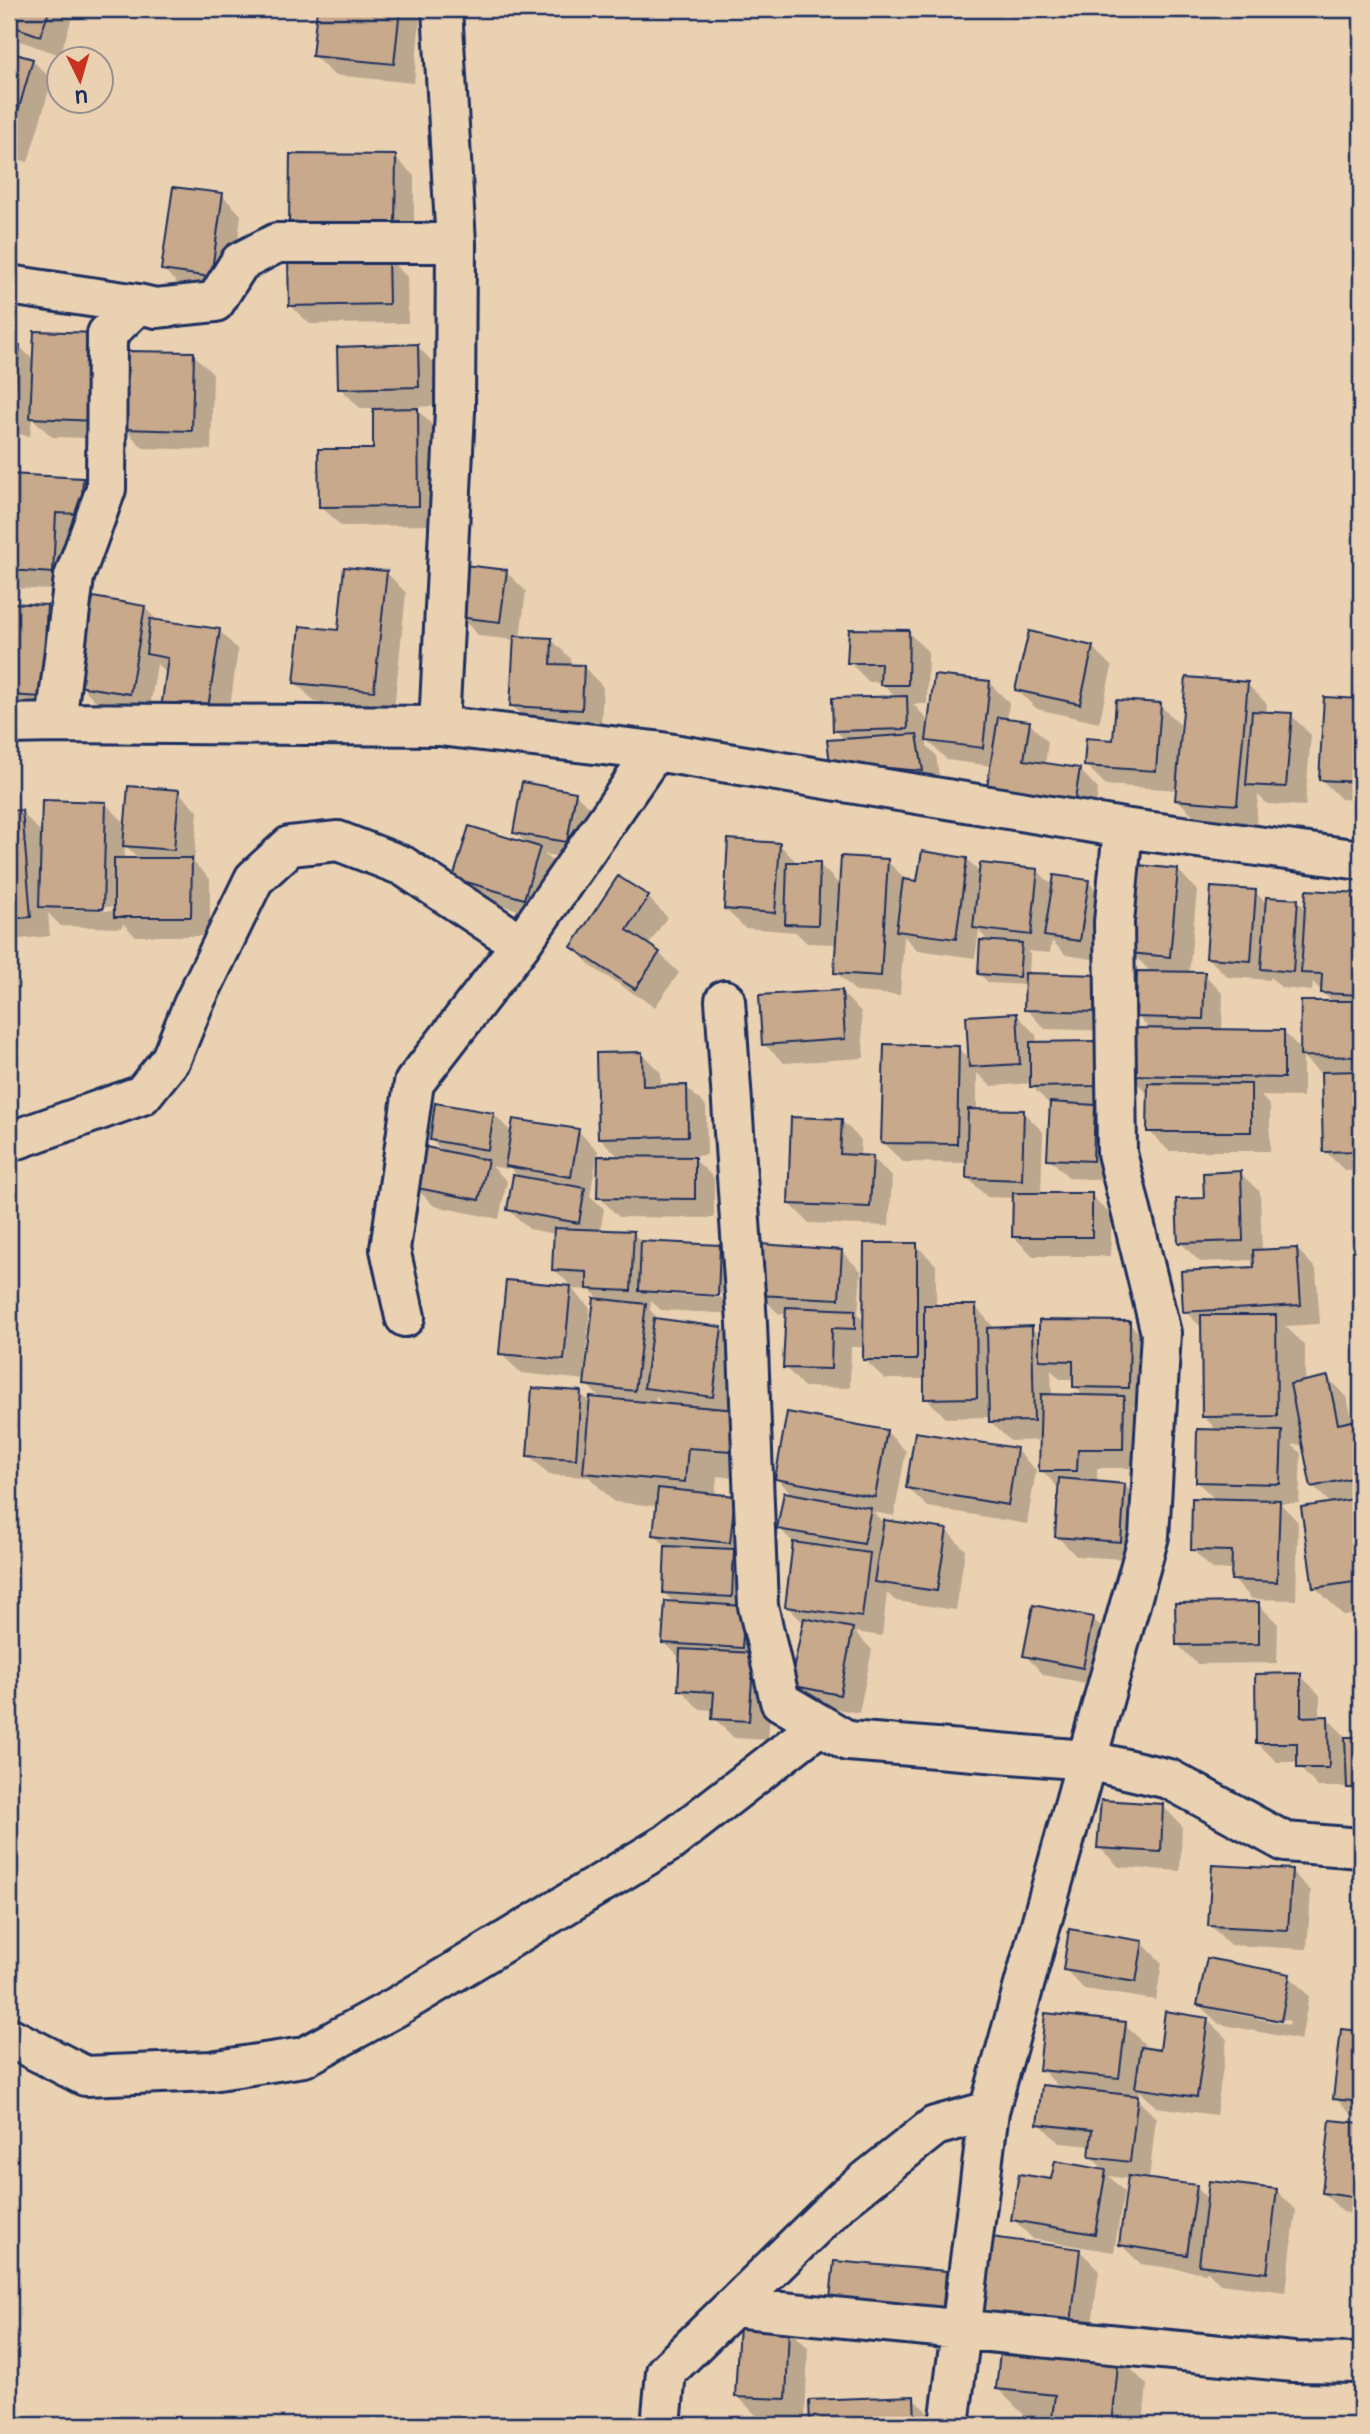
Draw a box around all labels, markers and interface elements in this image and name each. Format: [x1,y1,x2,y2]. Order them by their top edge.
north arrow [46,46,116,116]
text: U [74,84,89,110]

